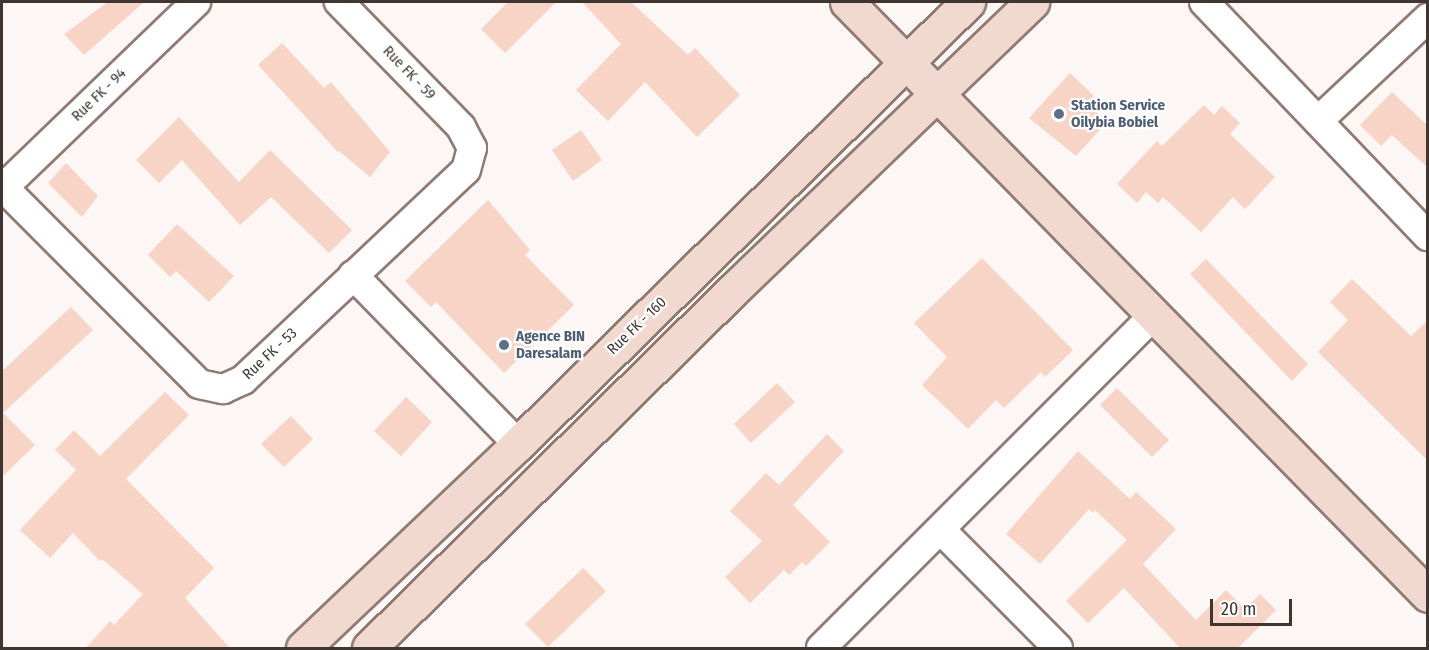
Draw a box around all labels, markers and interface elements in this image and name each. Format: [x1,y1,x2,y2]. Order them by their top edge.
street label: Rue FK - 59 [379,42,439,104]
street label: Rue FK - 94 [68,65,130,125]
place label: Station Service Oilybia Bobiel [1071,96,1165,131]
marker: Station Service Oilybia Bobiel [1052,107,1066,121]
street label: Rue FK - 160 [604,293,670,359]
street label: Rue FK - 53 [239,324,301,384]
place label: Agence BIN Daresalam [516,327,585,362]
marker: Agence BIN Daresalam [497,338,511,352]
scale bar [1213,587,1296,625]
text: 20 m [1221,598,1256,620]

